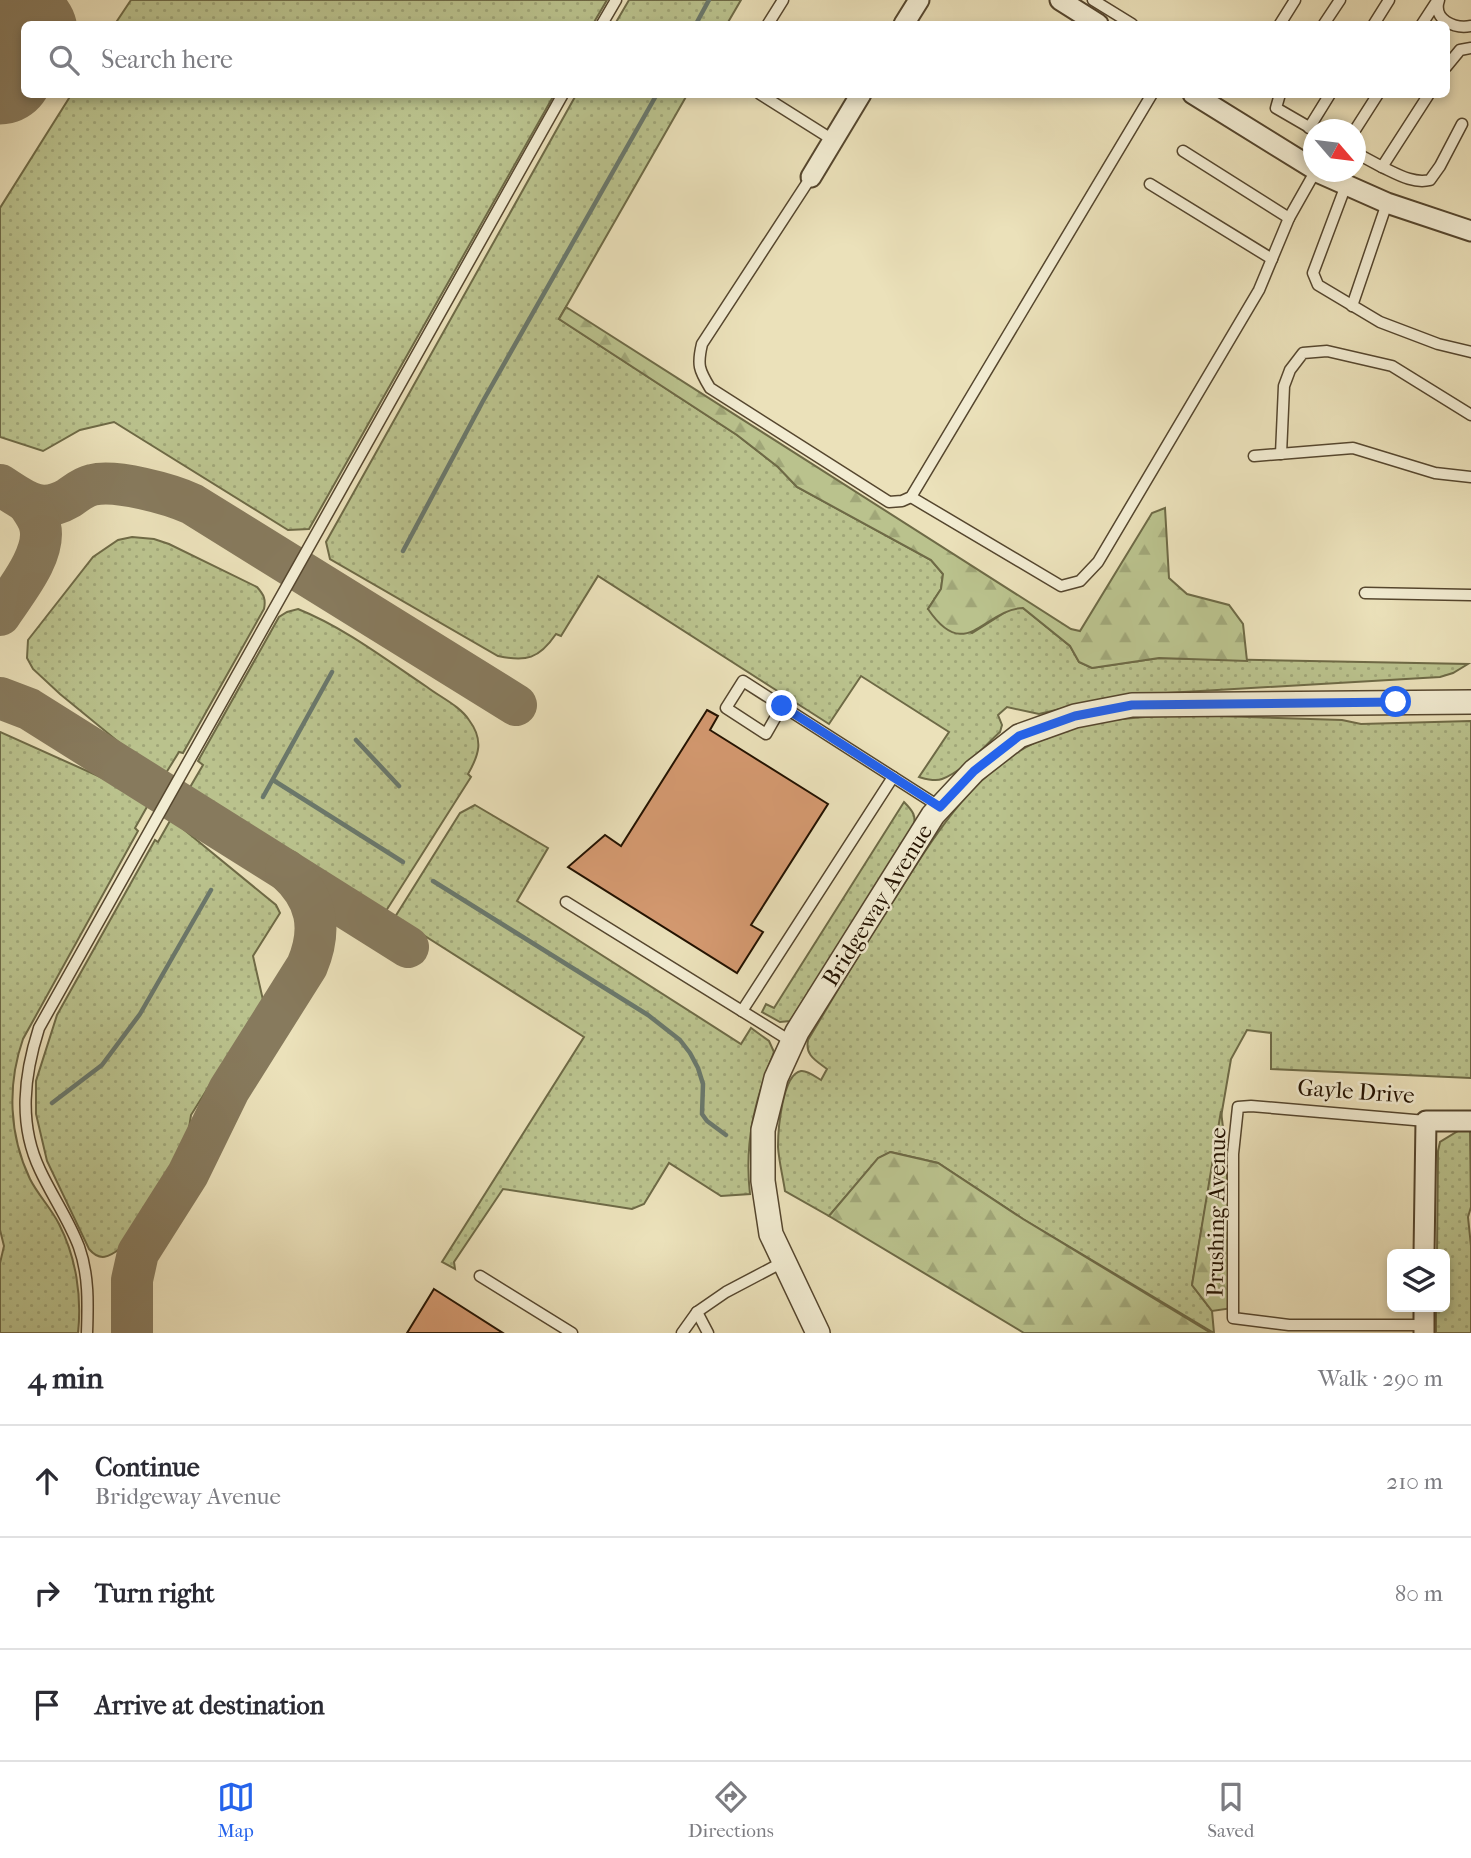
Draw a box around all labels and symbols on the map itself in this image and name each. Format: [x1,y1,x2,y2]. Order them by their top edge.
north arrow [1303,119,1366,182]
route start [1380,686,1411,717]
route end [766,690,797,721]
street label: Bridgeway Avenue [817,819,938,991]
street label: Gayle Drive [1296,1074,1415,1109]
street label: Prushing Avenue [1202,1127,1231,1297]

